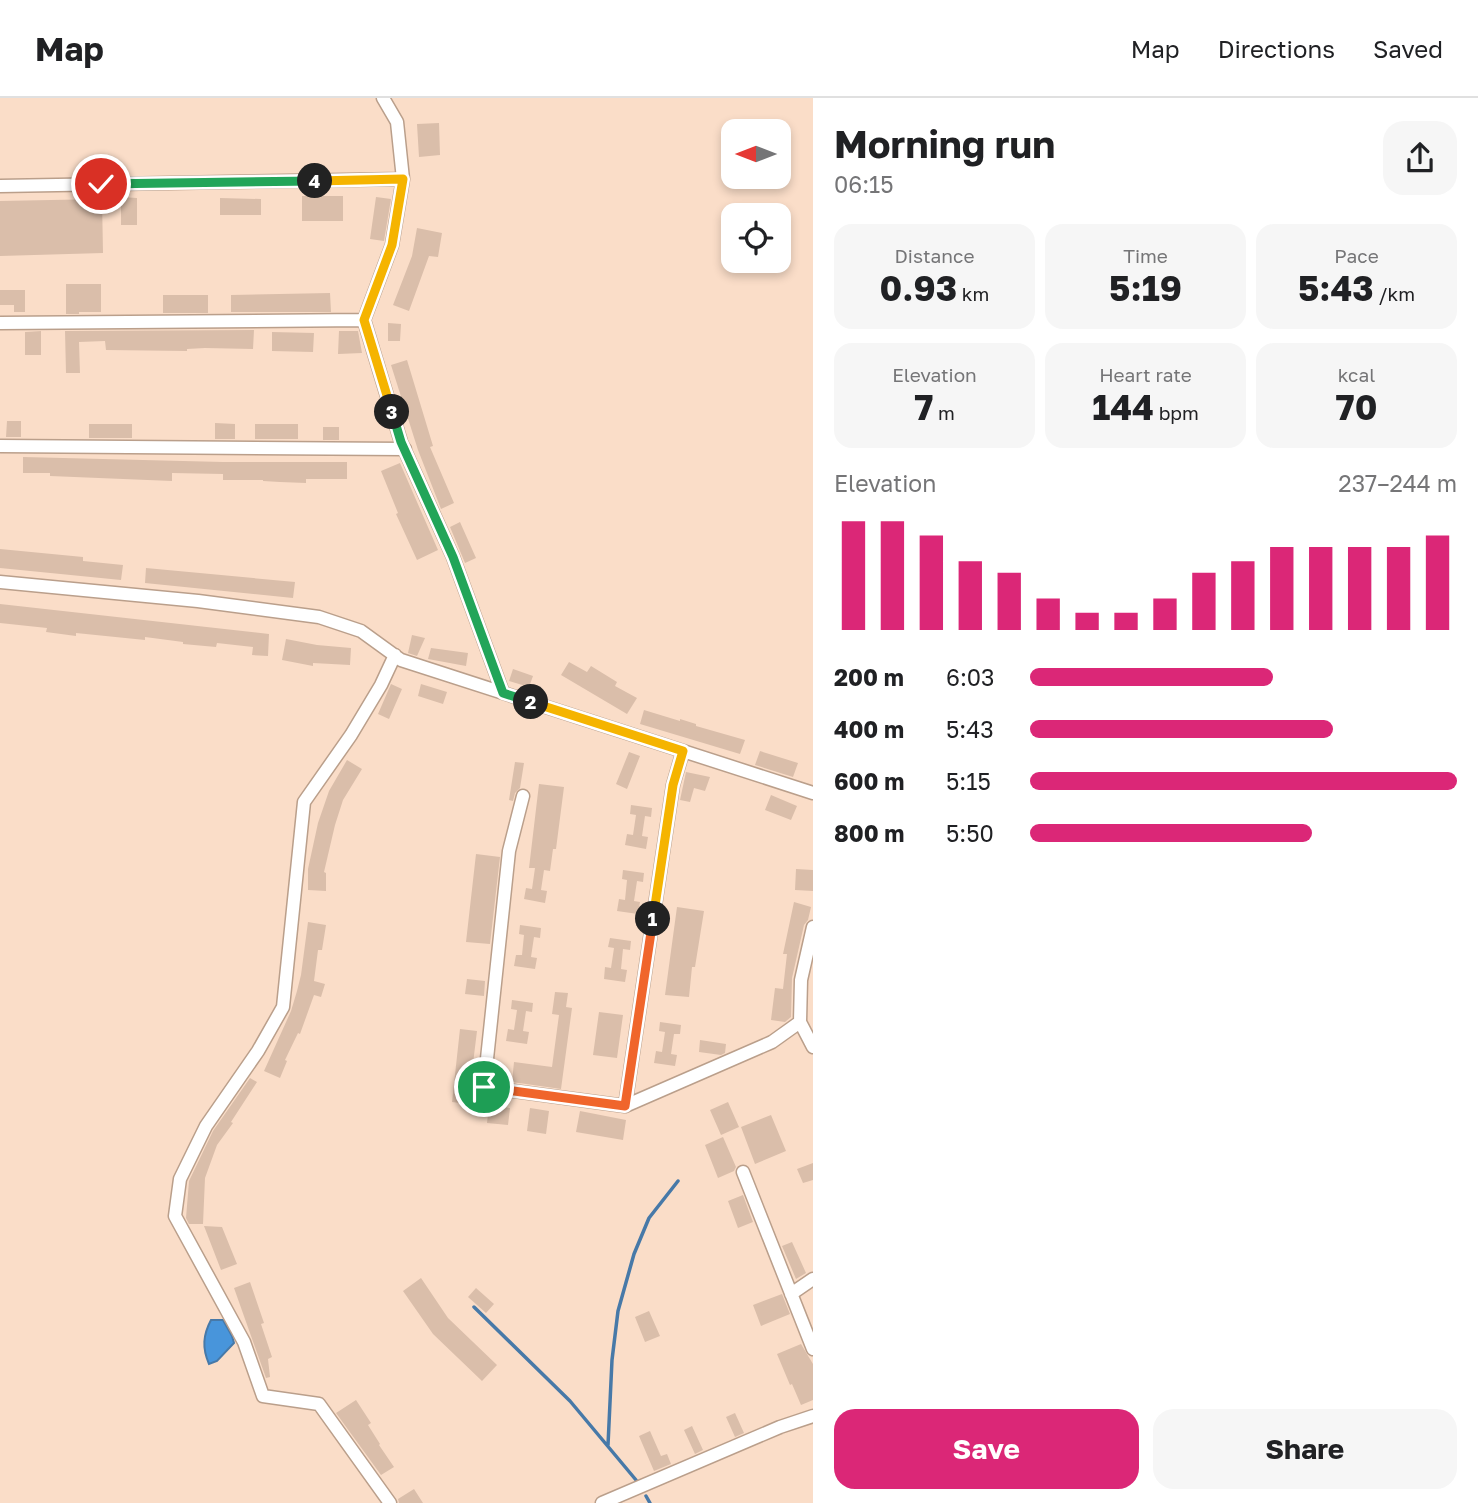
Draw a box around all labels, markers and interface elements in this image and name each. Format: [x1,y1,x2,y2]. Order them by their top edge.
text: Map [35,29,104,68]
text: Map [1131,34,1180,63]
text: Directions [1218,34,1335,63]
text: Saved [1373,34,1443,63]
north arrow [721,119,791,189]
map controls [721,119,791,273]
text: Morning run [834,121,1055,166]
button: share [1383,121,1457,195]
pin [71,154,131,214]
pin: 4 [298,164,332,198]
icon: check [82,165,120,203]
text: 4 [309,169,320,192]
text: 06:15 [834,170,894,198]
button: locate [721,203,791,273]
text: Distance [895,244,974,267]
text: Time [1123,244,1168,267]
text: Pace [1334,244,1379,267]
text: 0.93 [880,267,957,309]
text: 5:19 [1109,267,1182,309]
text: 5:43 [1298,267,1374,309]
text: km [957,282,989,305]
text: /km [1374,282,1415,305]
text: Elevation [892,363,977,386]
text: Heart rate [1099,363,1192,386]
text: kcal [1338,363,1375,386]
text: 7 [914,386,933,428]
text: 144 [1092,386,1154,428]
text: 70 [1336,386,1377,428]
pin: 3 [374,394,410,430]
text: 3 [386,400,397,423]
text: m [933,401,955,424]
text: bpm [1154,401,1199,424]
text: Elevation [834,469,936,497]
text: 237–244 m [1338,469,1457,497]
text: 200 m [834,663,904,691]
text: 6:03 [946,663,995,691]
pin: 2 [514,684,548,720]
text: 2 [525,690,536,713]
text: 400 m [834,715,904,743]
text: 5:43 [946,715,994,743]
text: 600 m [834,767,904,795]
text: 5:15 [946,767,991,795]
text: 800 m [834,819,905,847]
text: 5:50 [946,819,994,847]
pin: 1 [636,902,670,936]
text: 1 [648,907,657,930]
pin [454,1057,514,1117]
icon: arrive [465,1068,503,1106]
button: Save [834,1409,1139,1489]
button: Share [1153,1409,1457,1489]

